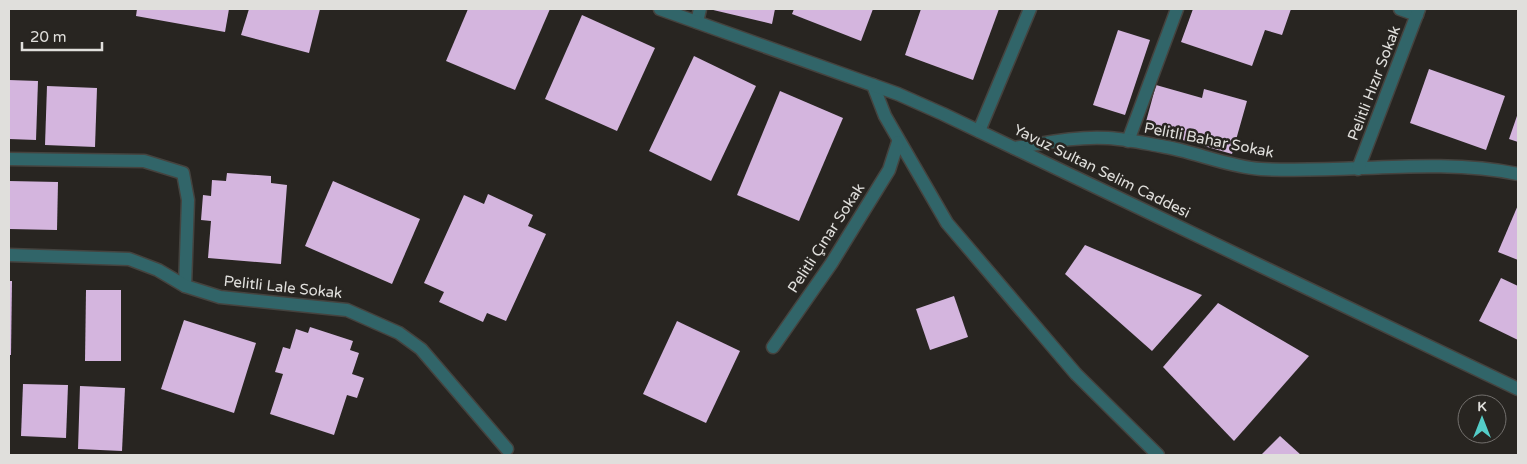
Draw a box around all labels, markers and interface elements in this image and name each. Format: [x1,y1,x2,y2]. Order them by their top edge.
scale bar [22,20,102,52]
street label: Pelitli Hızır Sokak [1344,23,1404,143]
text: 20 m [30,28,67,46]
street label: Pelitli Bahar Sokak [1143,119,1275,161]
street label: Yavuz Sultan Selim Caddesi [1011,120,1193,222]
street label: Pelitli Çınar Sokak [784,180,868,296]
street label: Pelitli Lale Sokak [223,272,343,302]
north arrow [1457,394,1507,444]
text: K [1477,398,1487,415]

